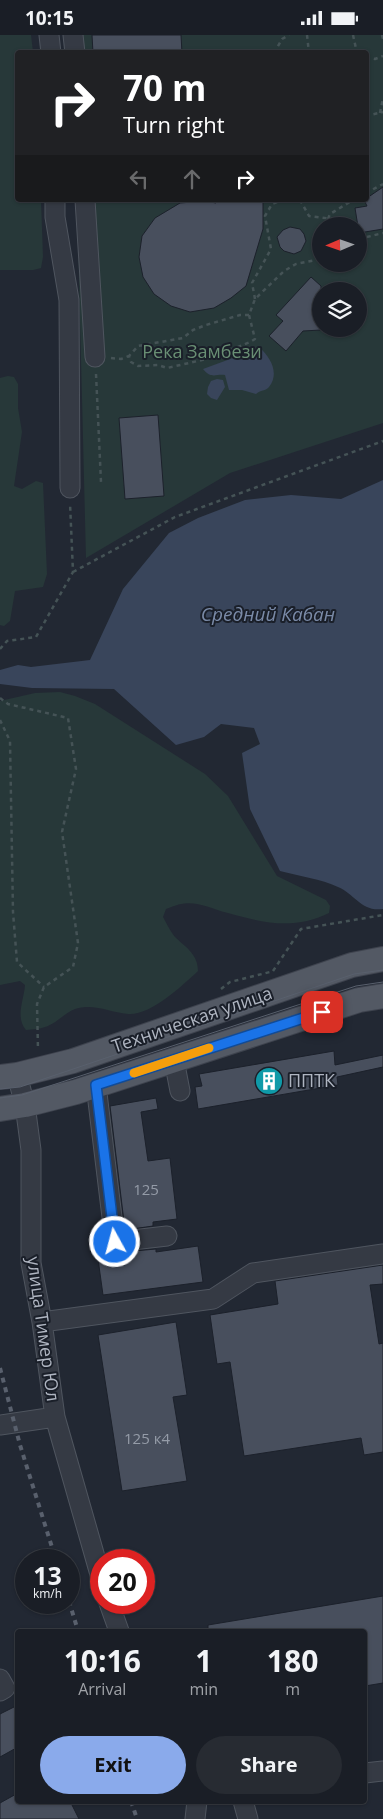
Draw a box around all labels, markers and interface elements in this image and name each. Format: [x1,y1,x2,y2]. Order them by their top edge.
text: 10:15 [25,5,74,31]
text: 70 m [123,64,206,111]
icon: right [40,70,105,135]
text: Turn right [123,109,225,139]
icon: left [125,165,153,193]
icon: ahead [178,165,206,193]
icon: right [231,165,259,193]
north arrow [312,217,368,273]
map controls [312,217,367,337]
button: layers [312,282,367,337]
park label: Река Замбези [142,339,262,363]
water label: Средний Кабан [201,601,335,627]
street label: Техническая улица [108,980,275,1058]
pin [301,991,343,1033]
icon: arrive [308,998,336,1026]
building icon: ППТК [254,1066,284,1096]
place label: ППТК [288,1068,335,1092]
house number: 125 [133,1179,159,1199]
position arrow [88,1215,140,1267]
street label: улица Тимер Юл [22,1255,66,1403]
house number: 125 к4 [124,1428,170,1448]
speed limit sign: 20 [90,1549,155,1614]
text: 13 [33,1558,62,1592]
text: km/h [33,1585,62,1602]
text: 10:16 [64,1640,141,1681]
text: 1 [195,1640,212,1681]
text: 180 [267,1640,318,1681]
text: Arrival [78,1678,126,1700]
text: min [190,1678,218,1700]
text: m [285,1678,300,1700]
button: Exit [40,1736,186,1794]
button: Share [196,1736,342,1794]

